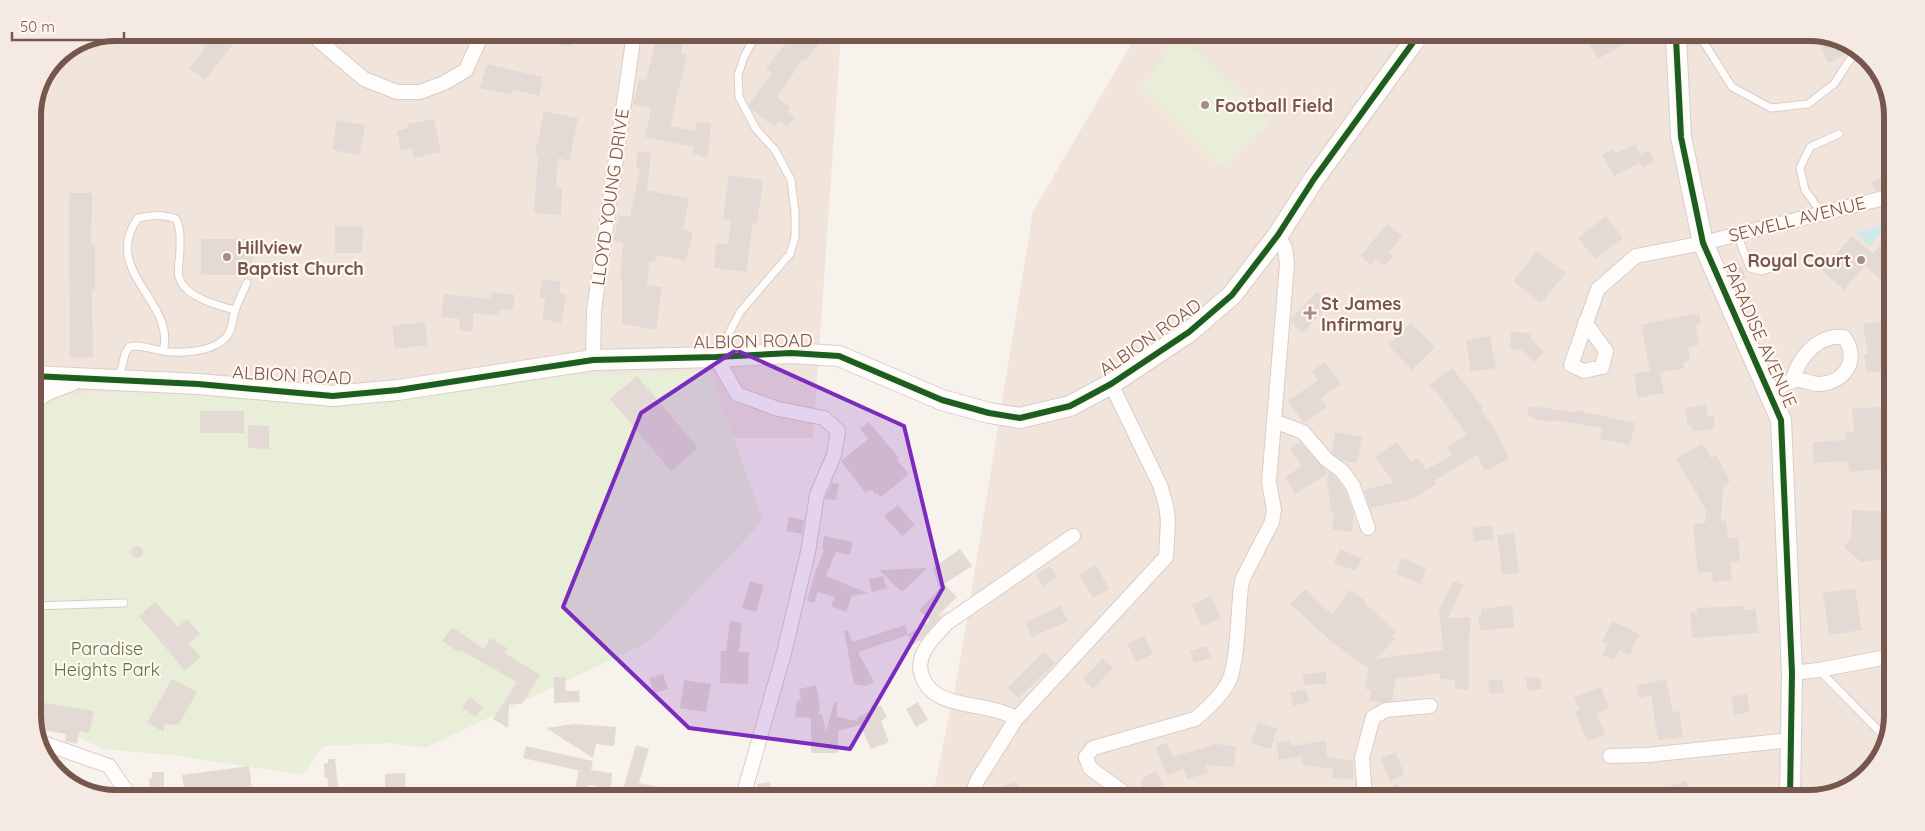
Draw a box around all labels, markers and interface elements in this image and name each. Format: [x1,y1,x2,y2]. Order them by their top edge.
scale bar [12,10,125,42]
text: 50 m [20,17,55,36]
place label: Football Field [1215,94,1333,117]
marker: Football Field [1199,99,1211,111]
street label: LLOYD YOUNG DRIVE [586,107,634,287]
street label: SEWELL AVENUE [1726,191,1868,247]
place label: Hillview Baptist Church [237,236,364,280]
place label: Royal Court [1747,249,1851,272]
marker: Hillview Baptist Church [221,251,233,263]
marker: Royal Court [1855,254,1867,266]
street label: PARADISE AVENUE [1718,259,1802,411]
place label: St James Infirmary [1321,292,1403,336]
street label: ALBION ROAD [1094,293,1206,381]
marker: St James Infirmary [1303,306,1317,320]
street label: ALBION ROAD [693,328,813,354]
street label: ALBION ROAD [232,360,352,390]
park label: Paradise Heights Park [54,637,160,681]

